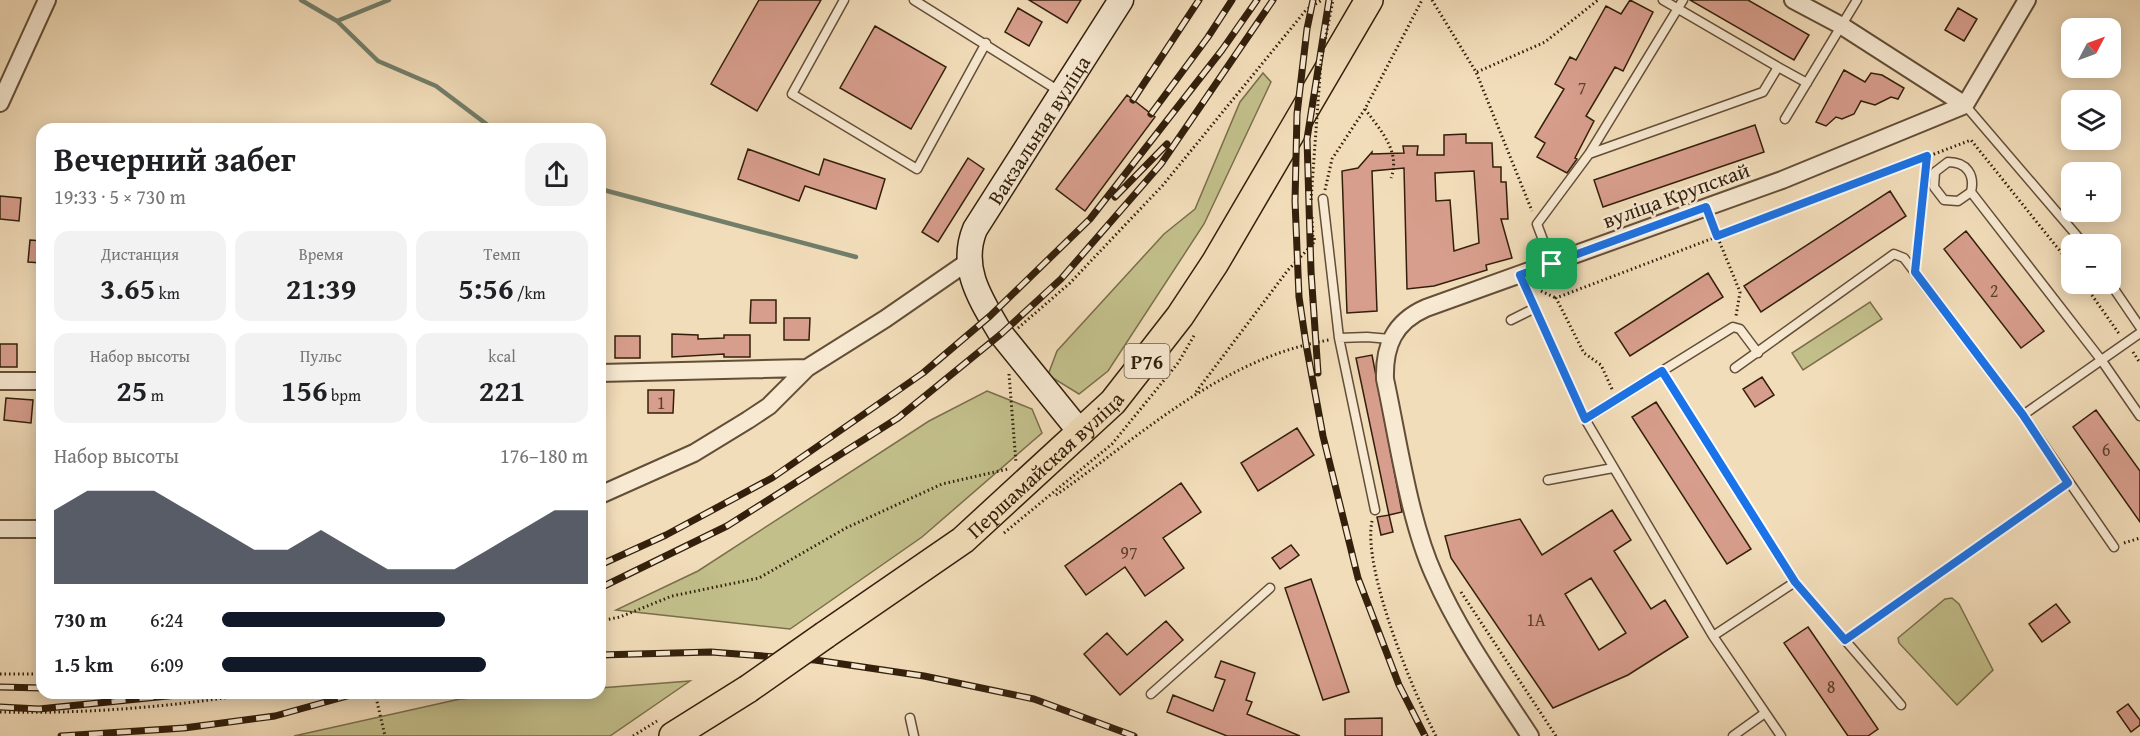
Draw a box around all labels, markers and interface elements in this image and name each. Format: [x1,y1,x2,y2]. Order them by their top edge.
north arrow [2061,18,2121,78]
map controls [2061,18,2121,294]
street label: Вакзальная вуліца [979,49,1097,210]
house number: 7 [1578,74,1586,101]
button: layers [2061,90,2121,150]
text: Вечерний забег [54,135,296,183]
button: share [525,143,588,206]
street label: вуліца Крупскай [1598,154,1754,236]
button: + [2061,162,2121,222]
text: 19:33 · 5 × 730 m [54,182,186,211]
button: − [2061,234,2121,294]
pin [1526,238,1577,289]
text: Дистанция [101,242,179,266]
text: Время [299,242,343,266]
text: Темп [484,242,520,266]
icon: arrive [1535,247,1568,280]
text: 3.65 [100,266,155,310]
text: 21:39 [286,266,356,310]
text: 5:56 [458,266,513,310]
house number: 2 [1990,277,1998,304]
text: km [155,281,180,305]
text: /km [513,281,546,305]
text: Набор высоты [90,344,190,368]
text: Пульс [300,344,342,368]
text: kcal [488,344,516,368]
road number: Р76 [1124,344,1170,378]
text: 25 [116,368,147,412]
text: 156 [281,368,328,412]
text: 221 [479,368,525,412]
text: m [147,383,164,407]
text: bpm [328,383,361,407]
street label: Першамайская вуліца [959,385,1131,545]
house number: 1 [657,389,665,416]
house number: 6 [2102,436,2110,463]
text: Набор высоты [54,441,179,470]
text: 176–180 m [500,441,588,470]
house number: 97 [1120,539,1138,566]
text: 730 m [54,605,107,634]
text: 6:24 [150,605,184,634]
house number: 1А [1526,606,1546,633]
text: 1.5 km [54,650,113,679]
text: 6:09 [150,650,184,679]
house number: 8 [1827,673,1835,700]

